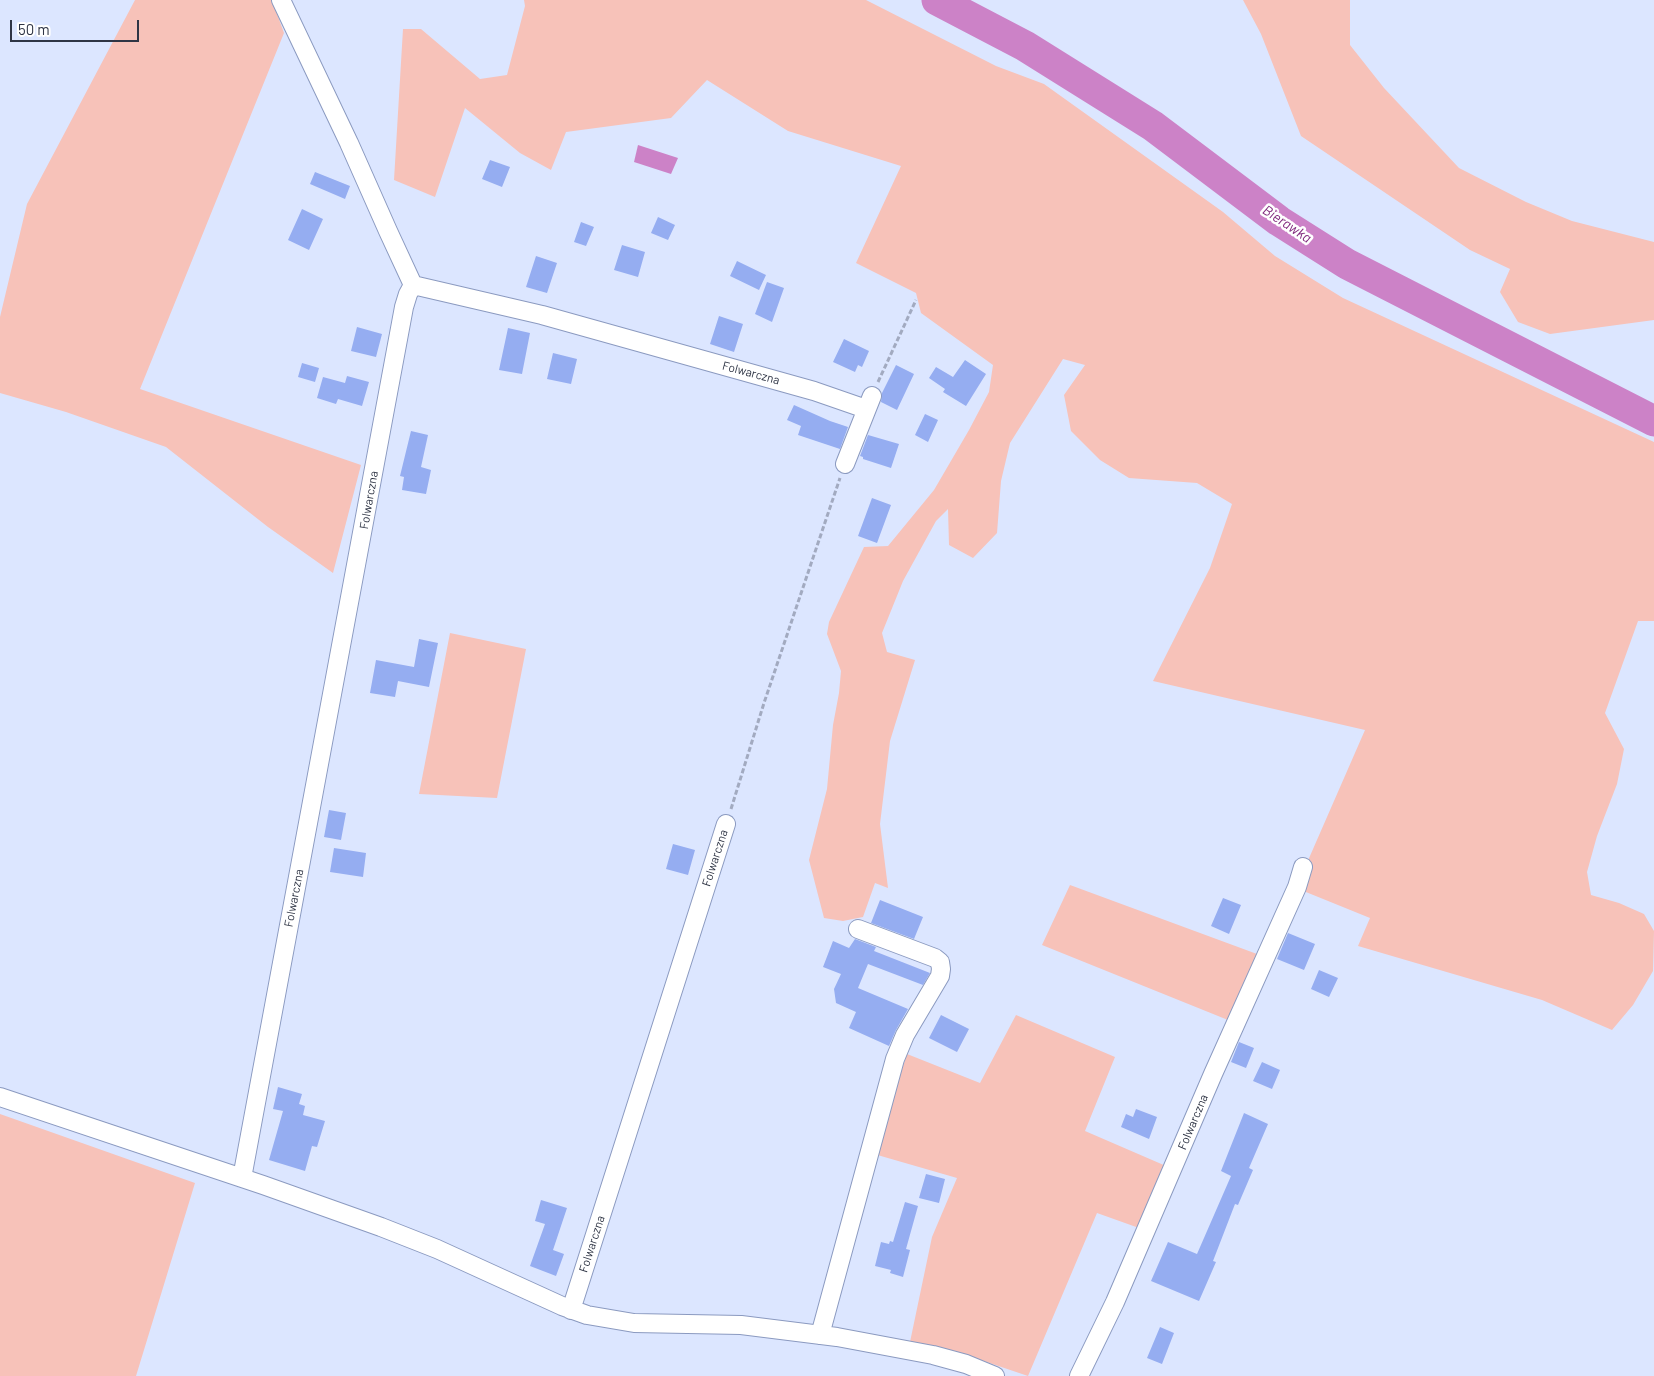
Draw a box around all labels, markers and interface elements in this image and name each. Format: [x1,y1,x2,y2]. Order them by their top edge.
scale bar [12,10,141,42]
text: 50 m [18,20,50,38]
water label: Bierawka [1259,202,1315,246]
street label: Folwarczna [721,358,781,388]
street label: Folwarczna [357,470,381,530]
street label: Folwarczna [699,828,731,888]
street label: Folwarczna [281,868,307,928]
street label: Folwarczna [1175,1092,1211,1152]
street label: Folwarczna [576,1214,608,1274]

